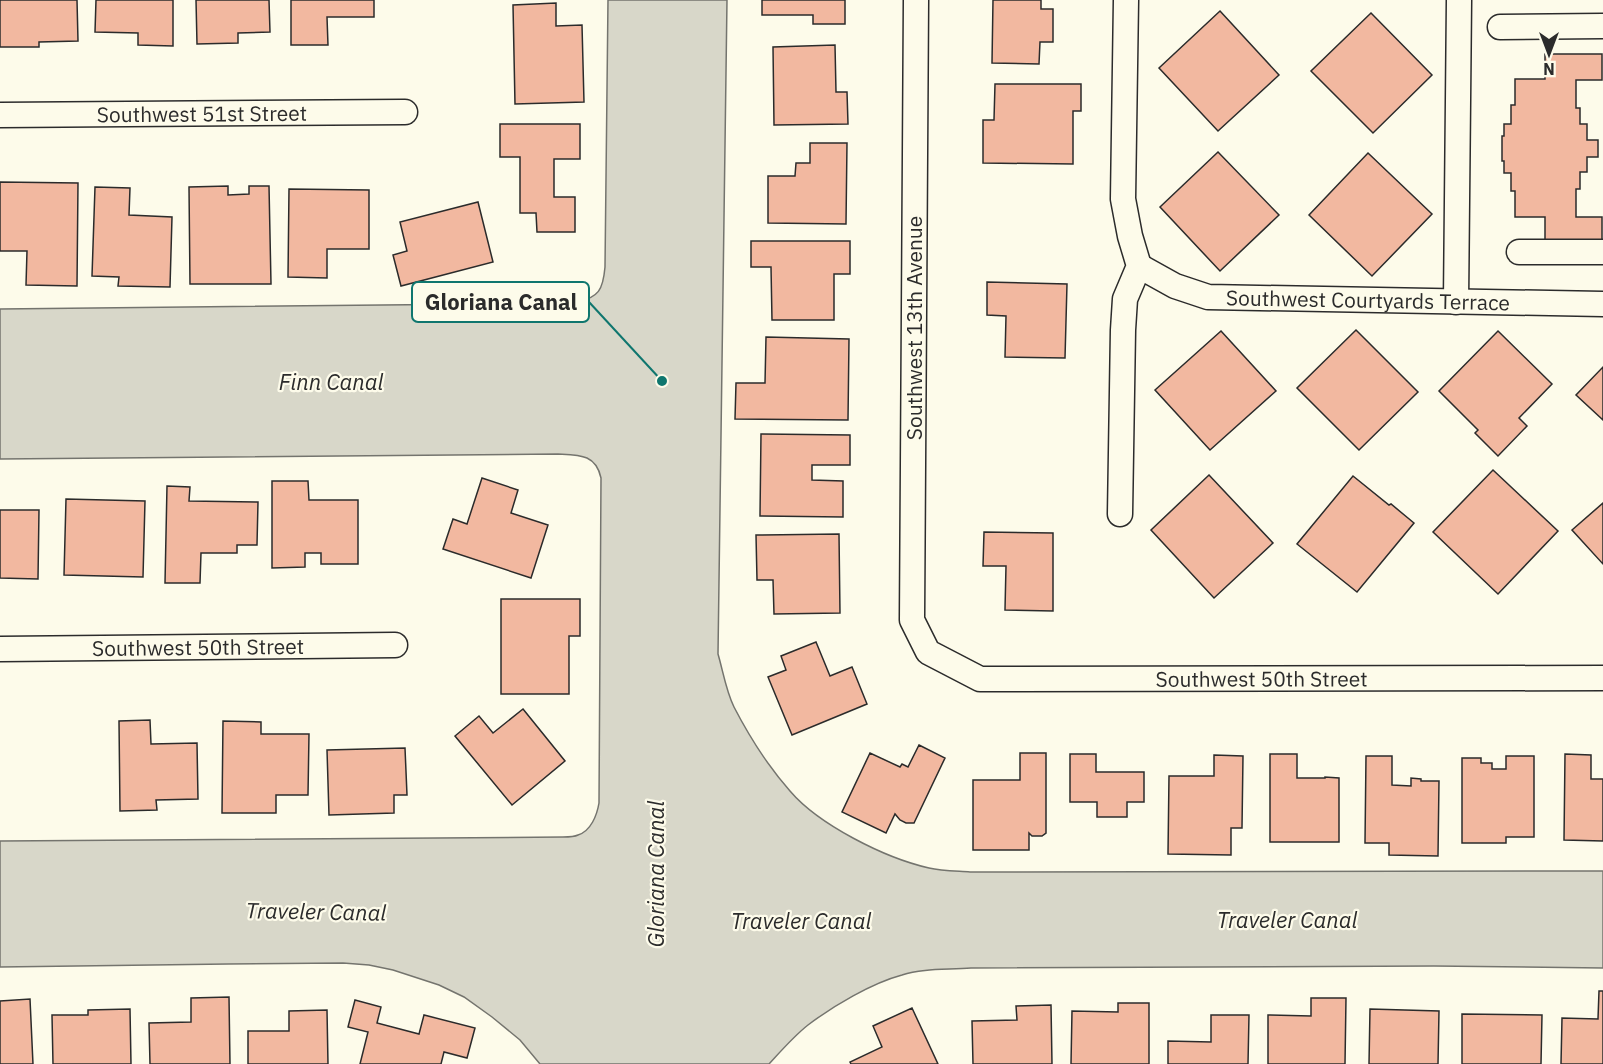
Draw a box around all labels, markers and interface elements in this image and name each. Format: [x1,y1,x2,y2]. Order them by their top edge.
north arrow [1519,24,1579,84]
text: N [1543,59,1555,79]
street label: Southwest 51st Street [97,99,307,128]
street label: Southwest 13th Avenue [900,216,928,440]
callout: Gloriana Canal [412,282,589,322]
street label: Southwest Courtyards Terrace [1226,283,1510,316]
text: Gloriana Canal [425,287,578,316]
water label: Finn Canal [279,367,384,396]
street label: Southwest 50th Street [92,632,304,662]
street label: Southwest 50th Street [1155,664,1368,693]
water label: Gloriana Canal [641,801,670,947]
water label: Traveler Canal [245,895,387,927]
water label: Traveler Canal [1217,905,1357,934]
water label: Traveler Canal [731,906,871,935]

